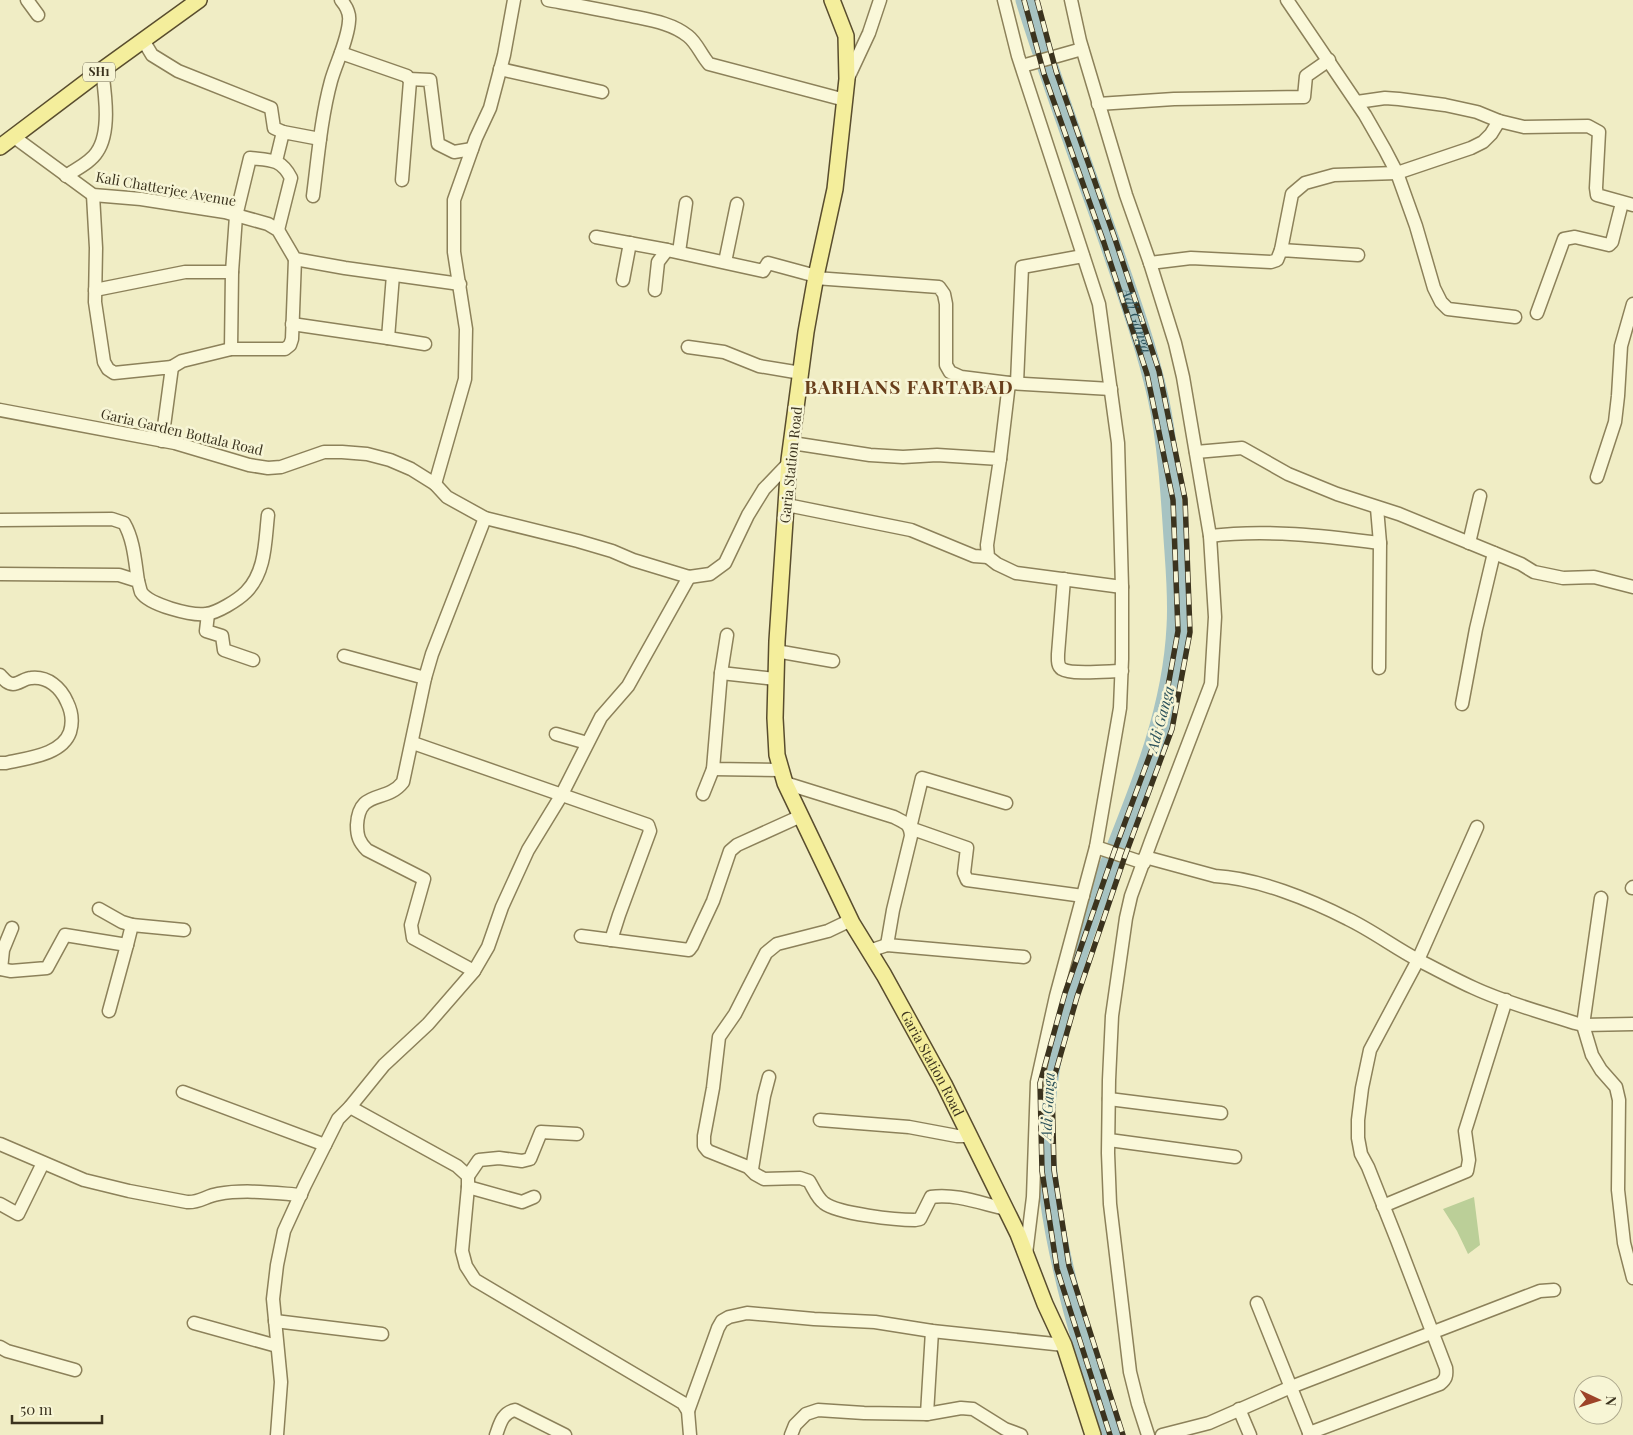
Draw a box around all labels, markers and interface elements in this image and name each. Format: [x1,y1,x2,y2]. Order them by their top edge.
road number: SH1 [83,62,115,82]
street label: Kali Chatterjee Avenue [94,167,238,210]
water label: Adi Ganga [1117,283,1157,355]
district label: BARHANS FARTABAD [804,373,1014,399]
street label: Garia Garden Bottala Road [99,404,265,459]
street label: Garia Station Road [775,406,806,524]
water label: Adi Ganga [1141,683,1178,756]
street label: Garia Station Road [896,1007,968,1119]
water label: Adi Ganga [1035,1072,1059,1142]
north arrow [1573,1375,1623,1425]
scale bar [12,1392,102,1424]
text: N [1602,1395,1621,1407]
text: 50 m [20,1399,53,1419]

